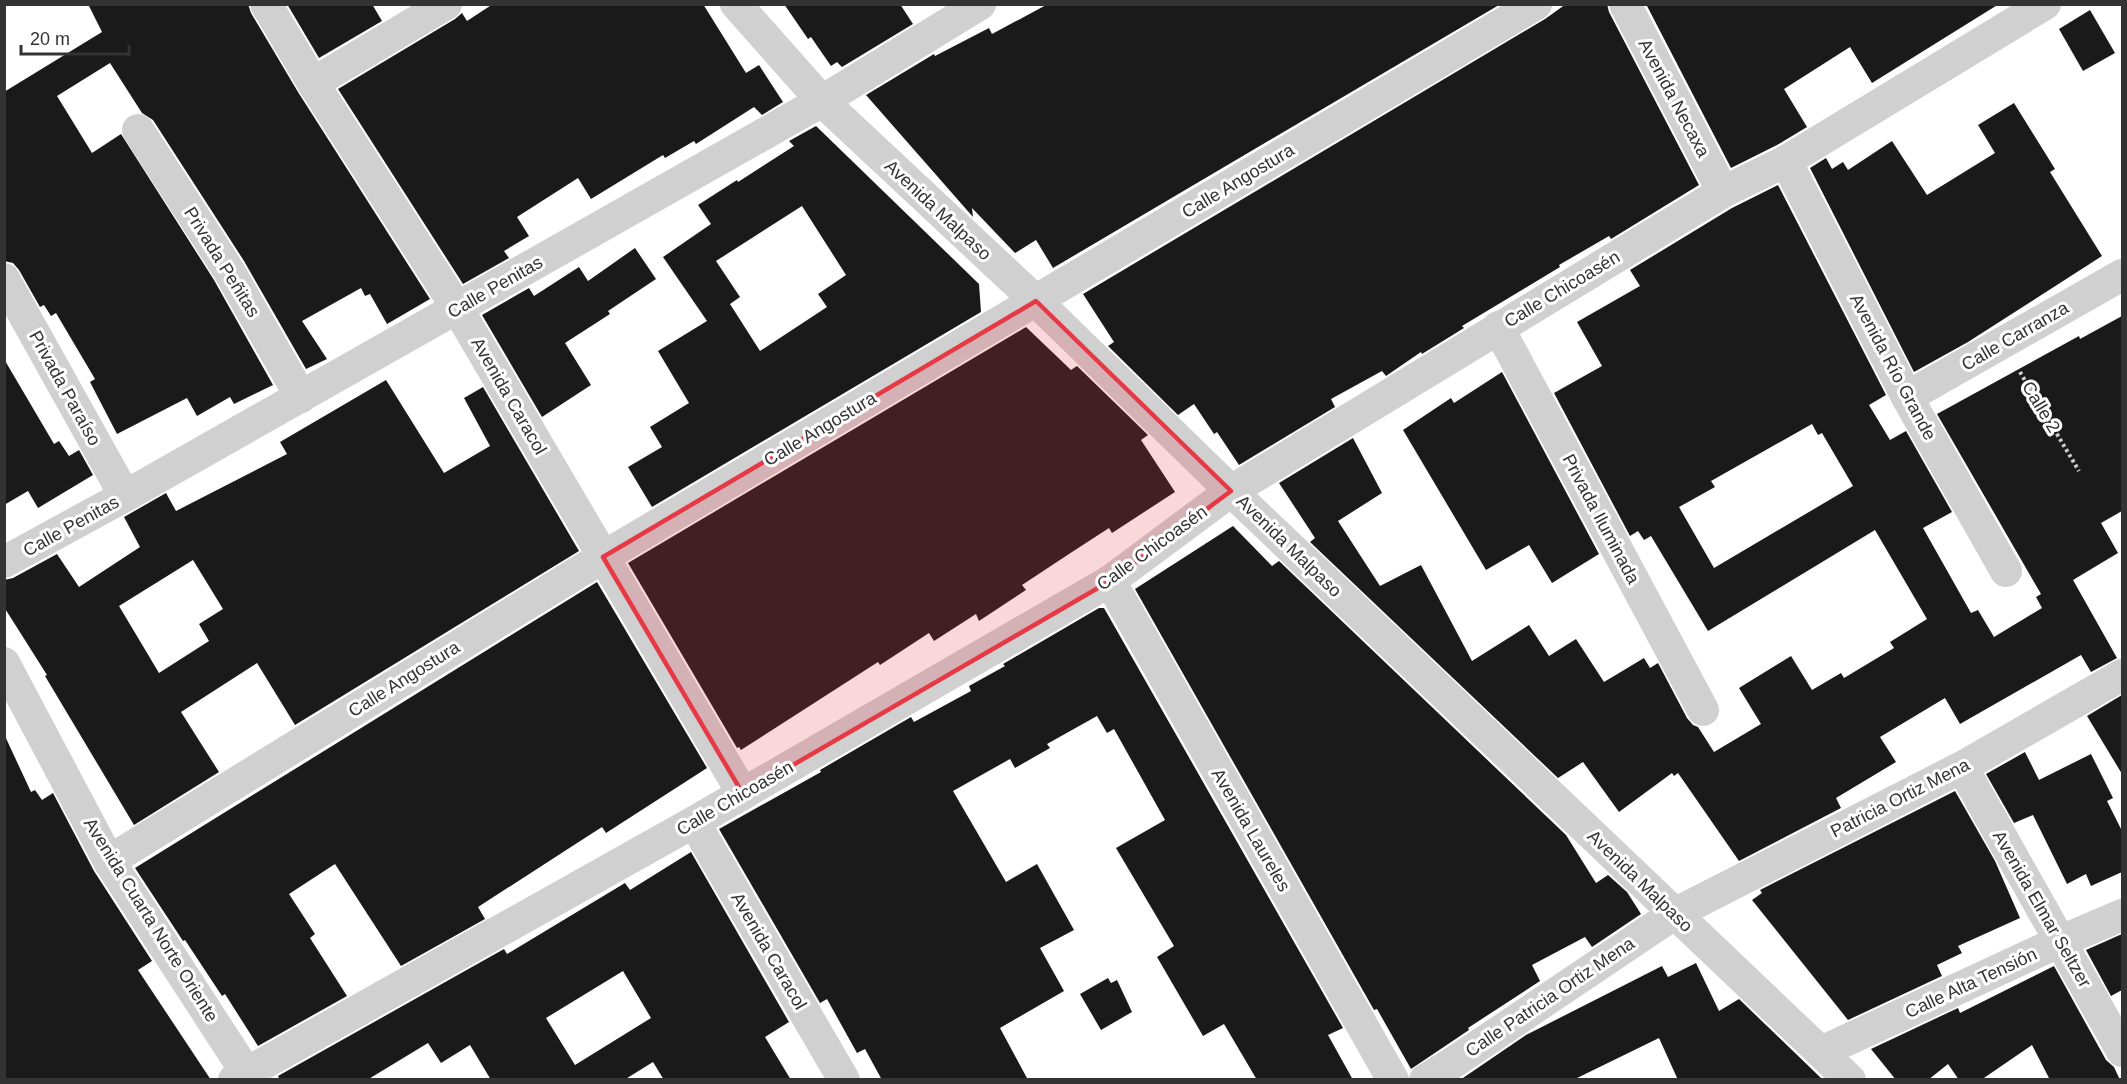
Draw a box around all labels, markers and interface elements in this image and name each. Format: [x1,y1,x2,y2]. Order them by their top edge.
scale bar [21,18,129,56]
text: 20 m [30,29,70,49]
street label: Avenida Necaxa [1634,36,1714,161]
street label: Calle Angostura [1178,139,1298,222]
street label: Avenida Malpaso [881,156,995,264]
street label: Privada Peñitas [180,203,264,321]
street label: Calle Chicoasén [1501,247,1623,331]
street label: Calle Penitas [444,252,546,322]
street label: Avenida Río Grande [1846,290,1940,444]
street label: Calle Carranza [1958,297,2073,375]
street label: Privada Paraíso [25,327,105,449]
street label: Avenida Caracol [467,334,551,458]
street label: Calle 2 [2018,378,2064,436]
street label: Calle Angostura [760,387,880,470]
street label: Privada Iluminada [1558,451,1644,588]
street label: Avenida Malpaso [1233,491,1345,601]
street label: Calle Penitas [20,492,122,560]
street label: Calle Chicoasén [1093,501,1211,595]
street label: Calle Angostura [345,636,464,721]
street label: Patricia Ortiz Mena [1827,754,1974,842]
street label: Calle Chicoasén [673,757,797,839]
street label: Avenida Laureles [1208,765,1294,895]
street label: Avenida Cuarta Norte Oriente [80,814,222,1026]
street label: Avenida Malpaso [1584,826,1696,936]
street label: Avenida Elmar Seltzer [1989,827,2095,991]
street label: Avenida Caracol [727,889,811,1013]
street label: Calle Patricia Ortiz Mena [1462,933,1639,1061]
street label: Calle Alta Tensión [1902,944,2040,1022]

